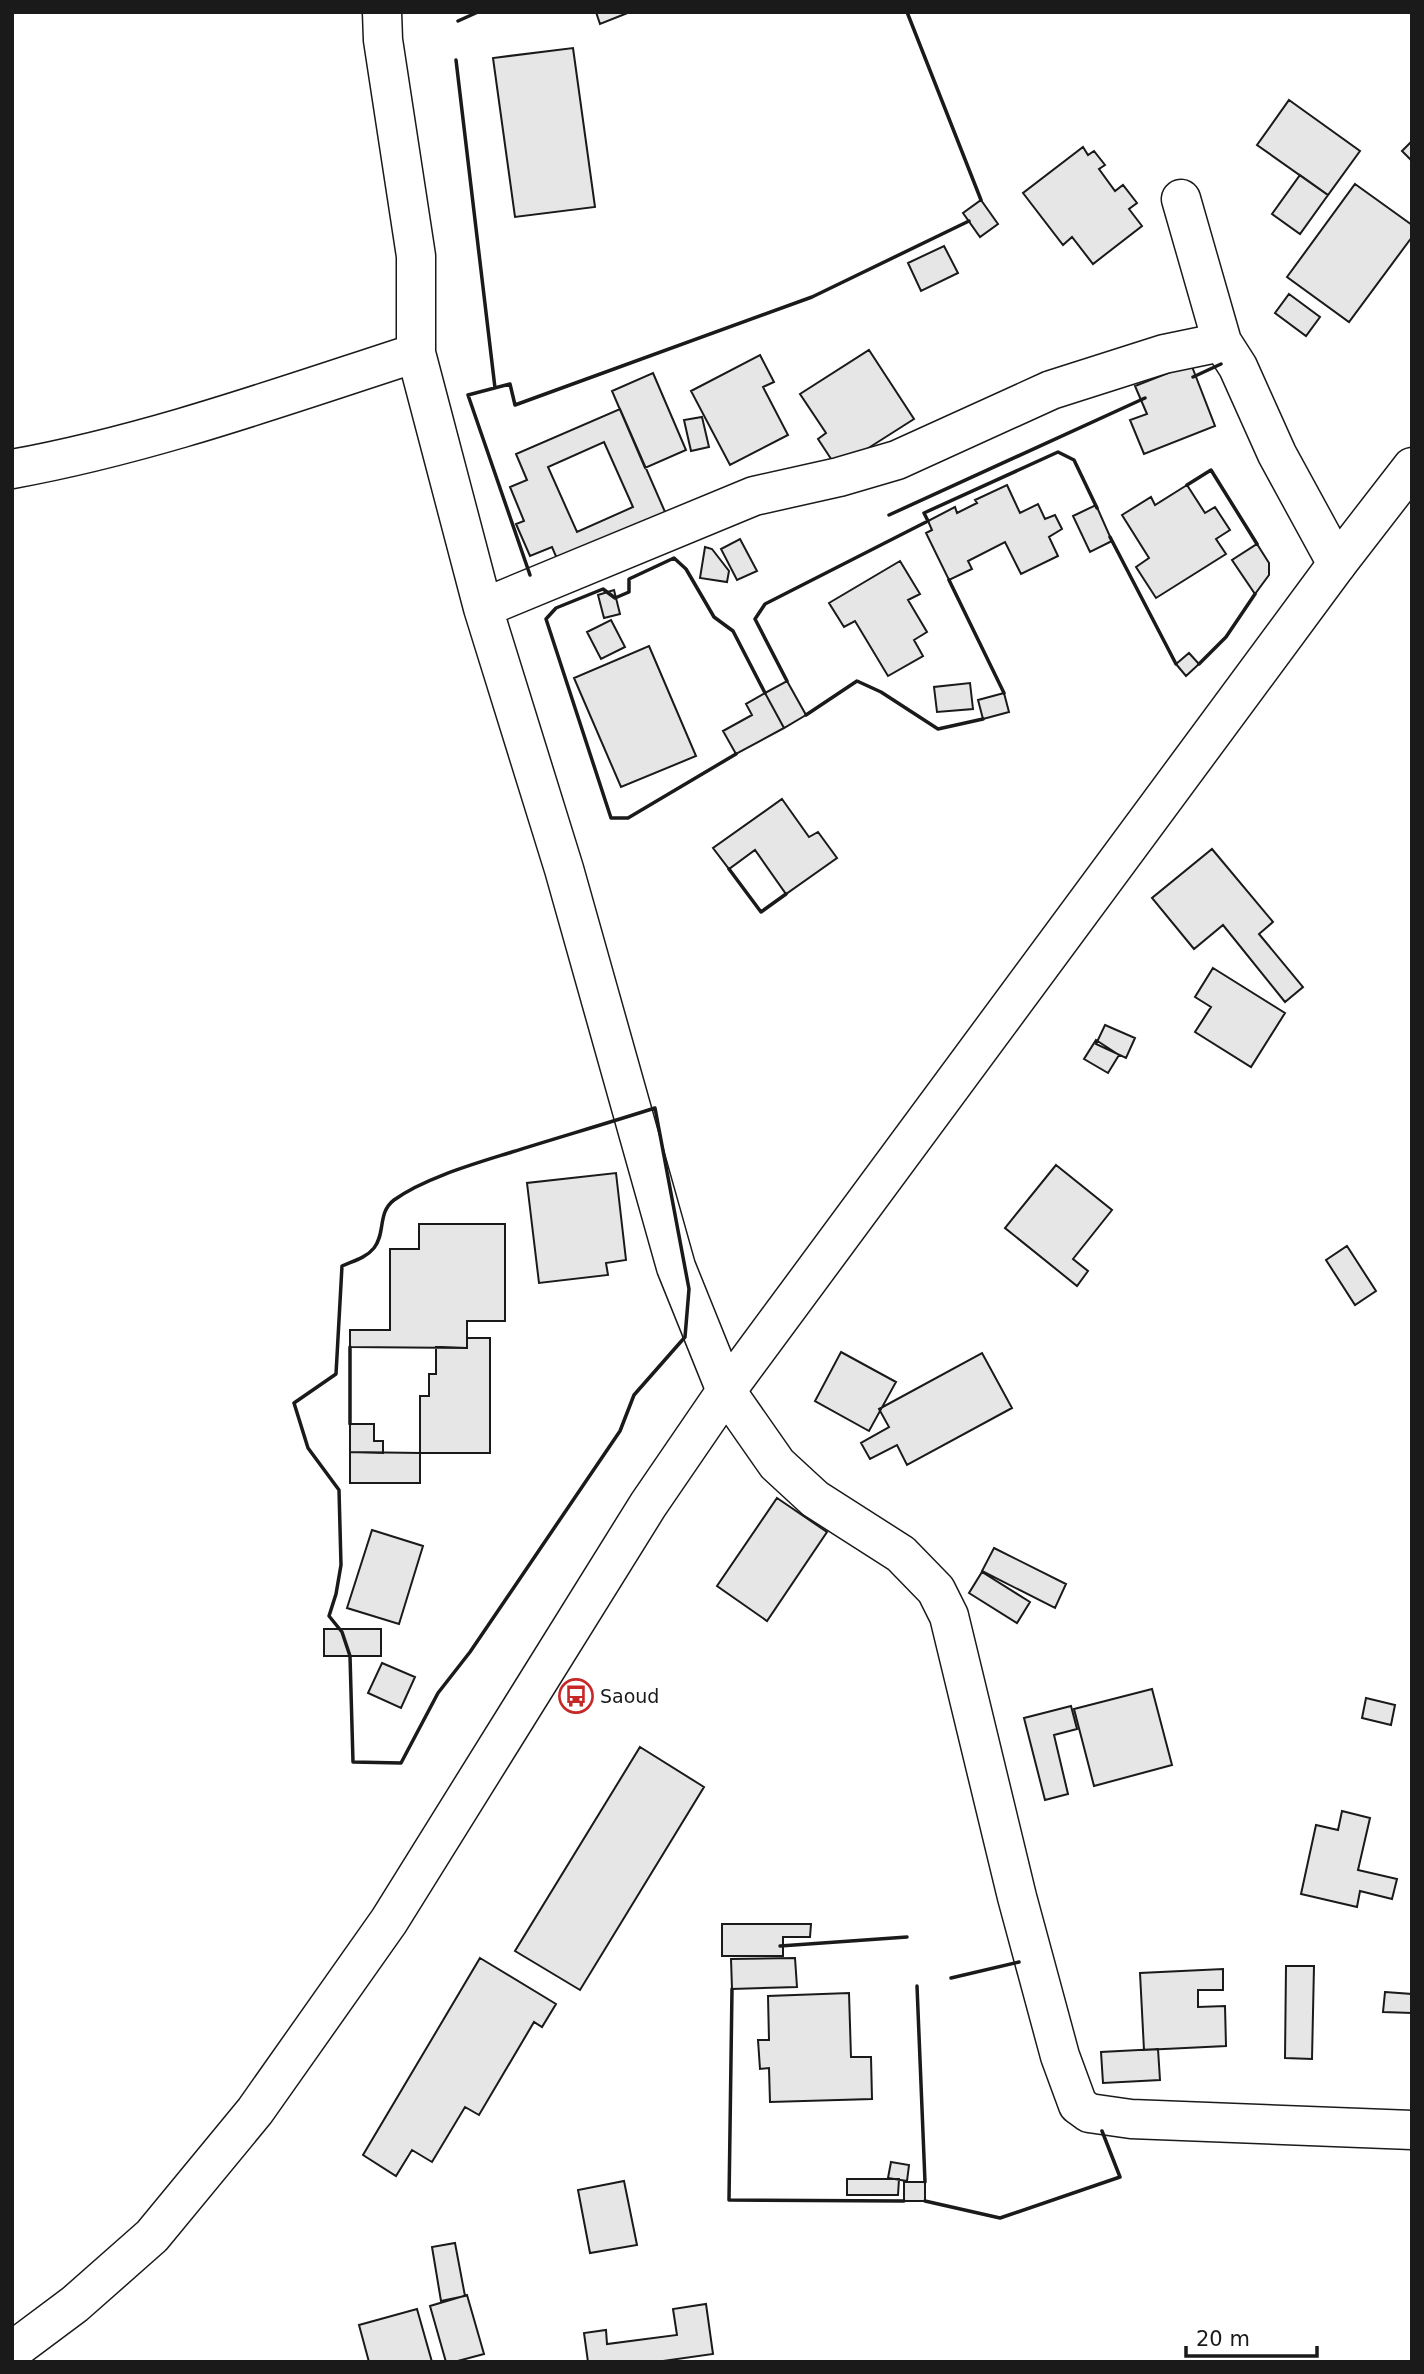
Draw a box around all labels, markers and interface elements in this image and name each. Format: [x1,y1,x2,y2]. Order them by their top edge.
bus stop icon: Saoud [557,1677,595,1715]
place label: Saoud [600,1685,659,1707]
scale bar [1186,2314,1317,2358]
text: 20 m [1196,2327,1250,2351]

